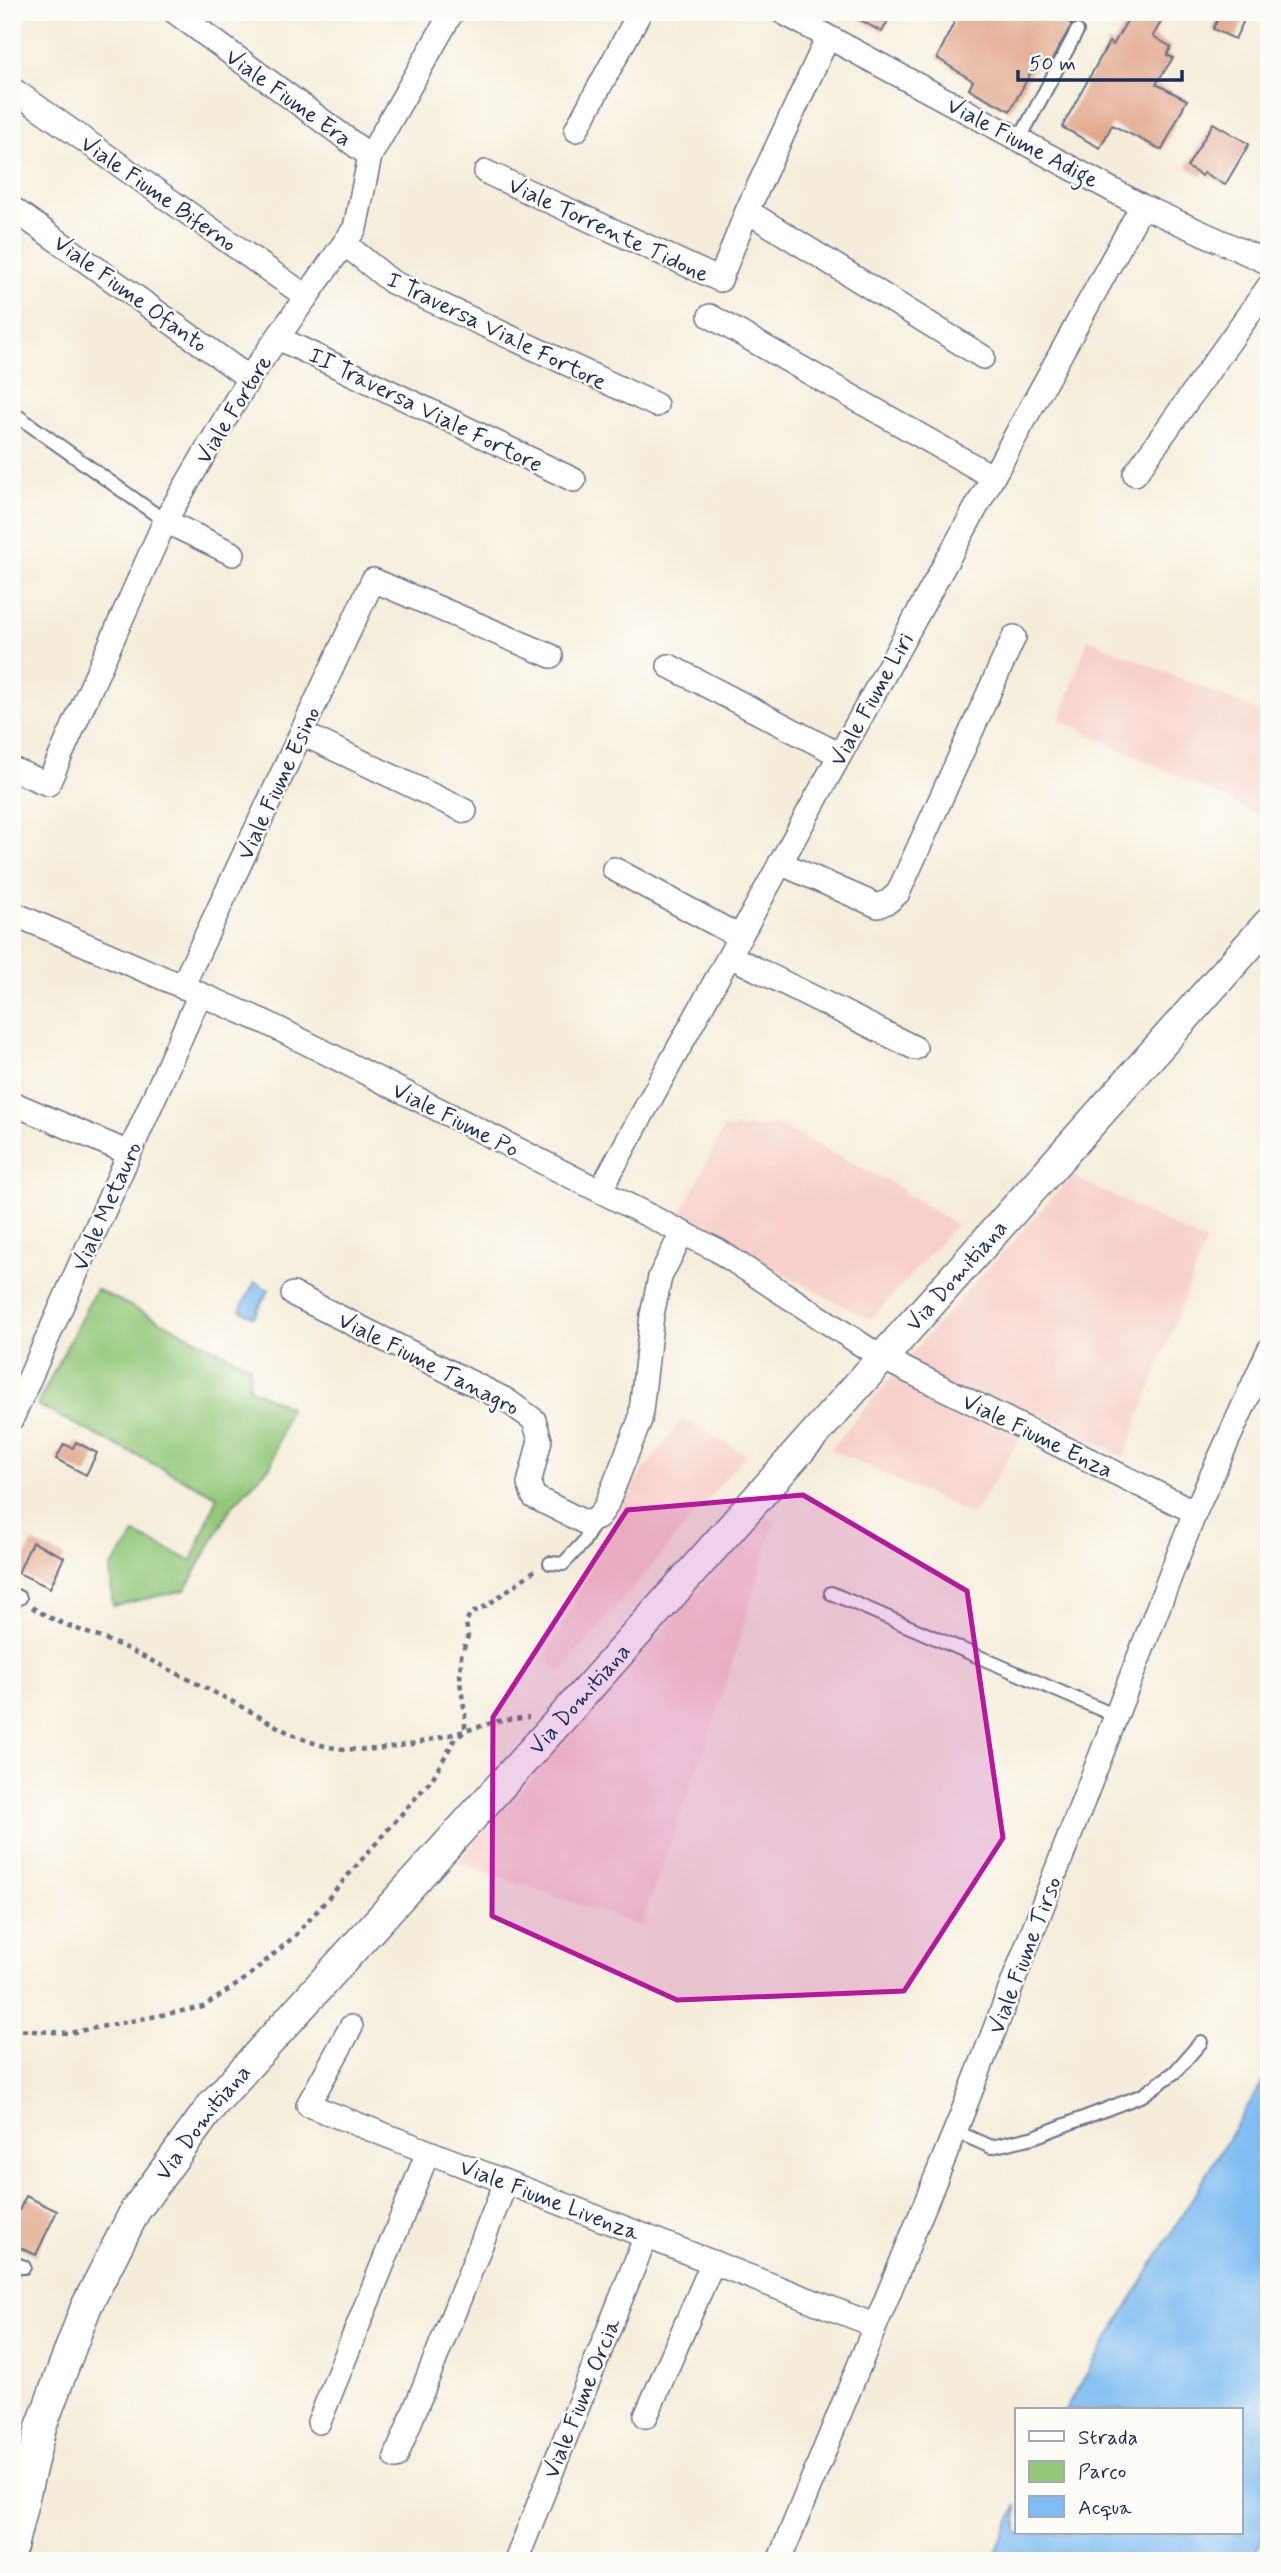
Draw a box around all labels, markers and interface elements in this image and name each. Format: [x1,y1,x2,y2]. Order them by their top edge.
scale bar [1018,38,1183,82]
street label: Viale Fiume Era [219,43,357,155]
text: 50 m [1029,50,1076,78]
street label: Viale Fiume Adige [940,91,1103,198]
street label: Viale Fiume Biferno [74,130,242,260]
street label: Viale Torrente Tidone [503,171,714,291]
street label: Viale Fiume Ofanto [47,229,213,361]
street label: I Traversa Viale Fortore [381,266,611,398]
street label: II Traversa Viale Fortore [303,341,547,481]
street label: Viale Fortore [189,350,280,470]
street label: Viale Fiume Liri [824,628,922,772]
street label: Viale Fiume Esino [231,702,329,865]
street label: Viale Fiume Po [387,1076,523,1166]
street label: Viale Metauro [66,1137,150,1276]
street label: Via Domitiana [900,1214,1015,1339]
street label: Viale Fiume Tanagro [332,1306,524,1423]
street label: Viale Fiume Enza [957,1387,1117,1486]
street label: Via Domitiana [523,1638,638,1762]
street label: Viale Fiume Tirso [982,1873,1070,2039]
street label: Via Domitiana [149,2059,259,2187]
street label: Viale Fiume Livenza [455,2153,644,2249]
street label: Viale Fiume Orcia [537,2314,629,2483]
legend [1015,2408,1242,2534]
text: Strada [1078,2424,1138,2452]
text: Parco [1078,2458,1126,2486]
text: Acqua [1078,2494,1132,2522]

